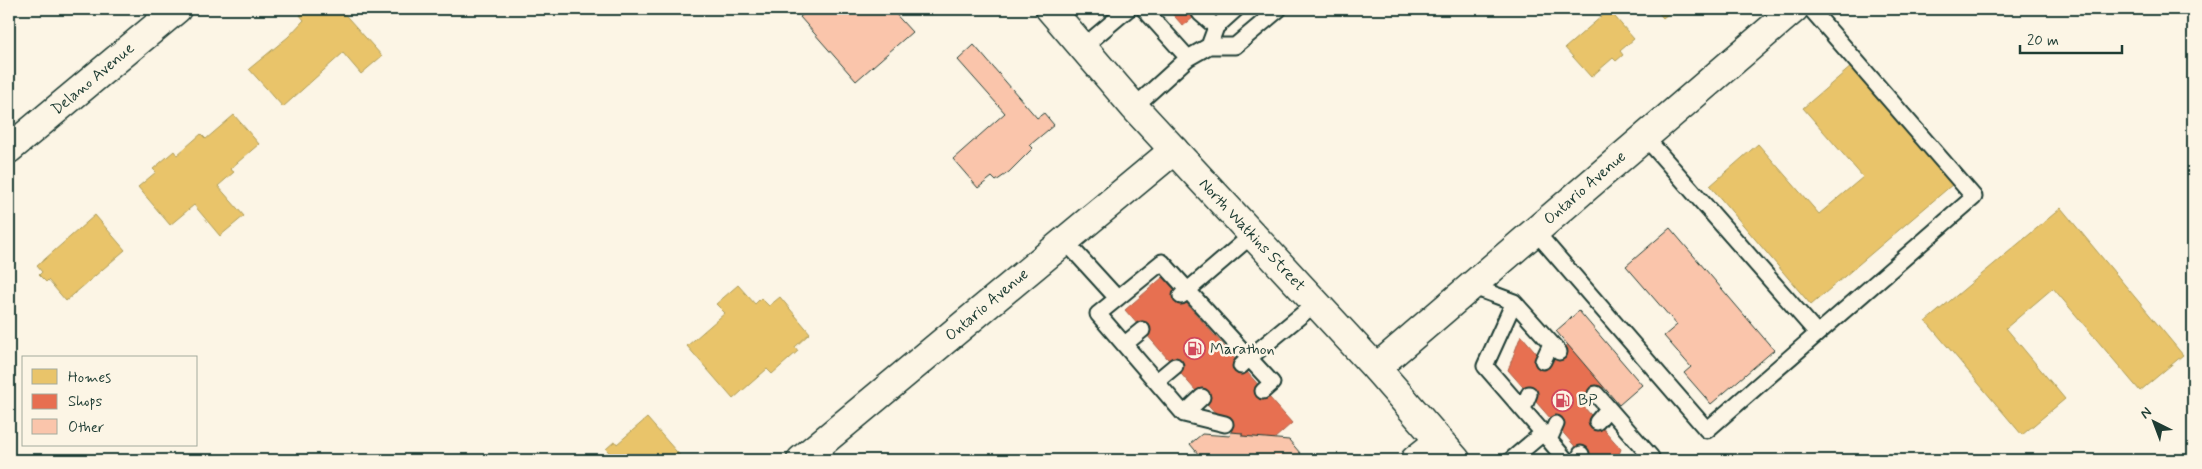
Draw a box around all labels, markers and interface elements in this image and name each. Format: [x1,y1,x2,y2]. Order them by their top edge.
scale bar [2020,22,2122,54]
text: 20 m [2027,31,2059,51]
street label: Delano Avenue [47,38,139,120]
street label: Ontario Avenue [1539,146,1631,230]
street label: North Watkins Street [1194,174,1310,296]
street label: Ontario Avenue [941,264,1033,346]
fuel station icon: Marathon [1182,337,1206,361]
place label: Marathon [1210,339,1275,360]
legend [22,356,198,446]
text: Homes [68,368,111,388]
fuel station icon: BP [1550,388,1574,412]
place label: BP [1578,390,1597,411]
text: Shops [68,392,103,412]
north arrow [2130,396,2180,446]
text: N [2136,403,2155,423]
text: Other [68,418,104,438]

